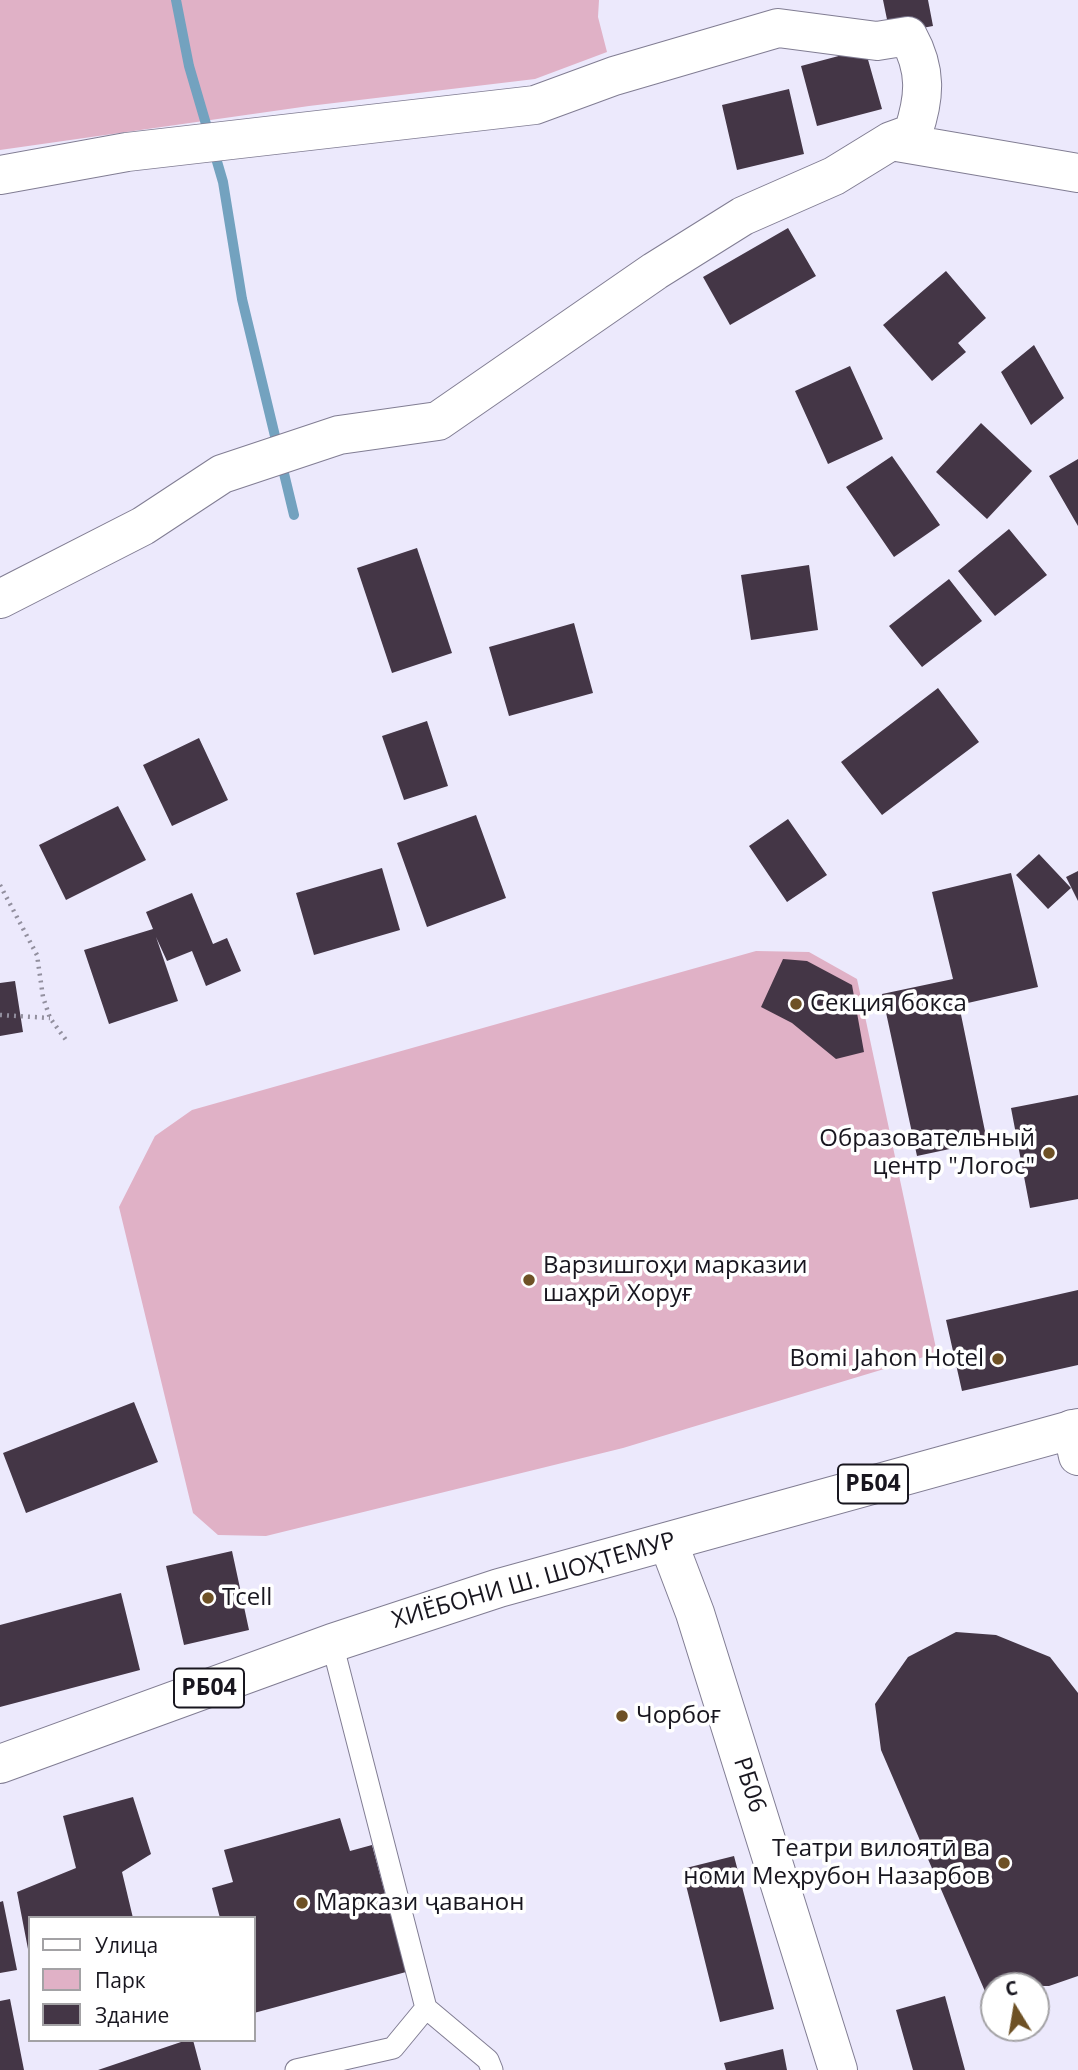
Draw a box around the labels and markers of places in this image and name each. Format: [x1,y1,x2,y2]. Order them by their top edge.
place label: Секция бокса [810,990,967,1018]
marker: Секция бокса [788,996,804,1012]
place label: Образовательный центр "Логос" [819,1125,1035,1181]
marker: Образовательный центр "Логос" [1041,1145,1057,1161]
place label: Варзишгоҳи марказии шаҳрӣ Хоруғ [543,1252,808,1308]
marker: Варзишгоҳи марказии шаҳрӣ Хоруғ [521,1272,537,1288]
place label: Bomi Jahon Hotel [789,1345,984,1373]
marker: Bomi Jahon Hotel [990,1351,1006,1367]
place label: Tcell [222,1584,272,1612]
marker: Tcell [200,1590,216,1606]
place label: Чорбоғ [636,1702,721,1730]
marker: Чорбоғ [614,1708,630,1724]
place label: Театри вилоятӣ ва номи Меҳрубон Назарбов [683,1835,990,1891]
marker: Театри вилоятӣ ва номи Меҳрубон Назарбов [996,1855,1012,1871]
place label: Маркази ҷаванон [316,1889,524,1917]
marker: Маркази ҷаванон [294,1895,310,1911]

